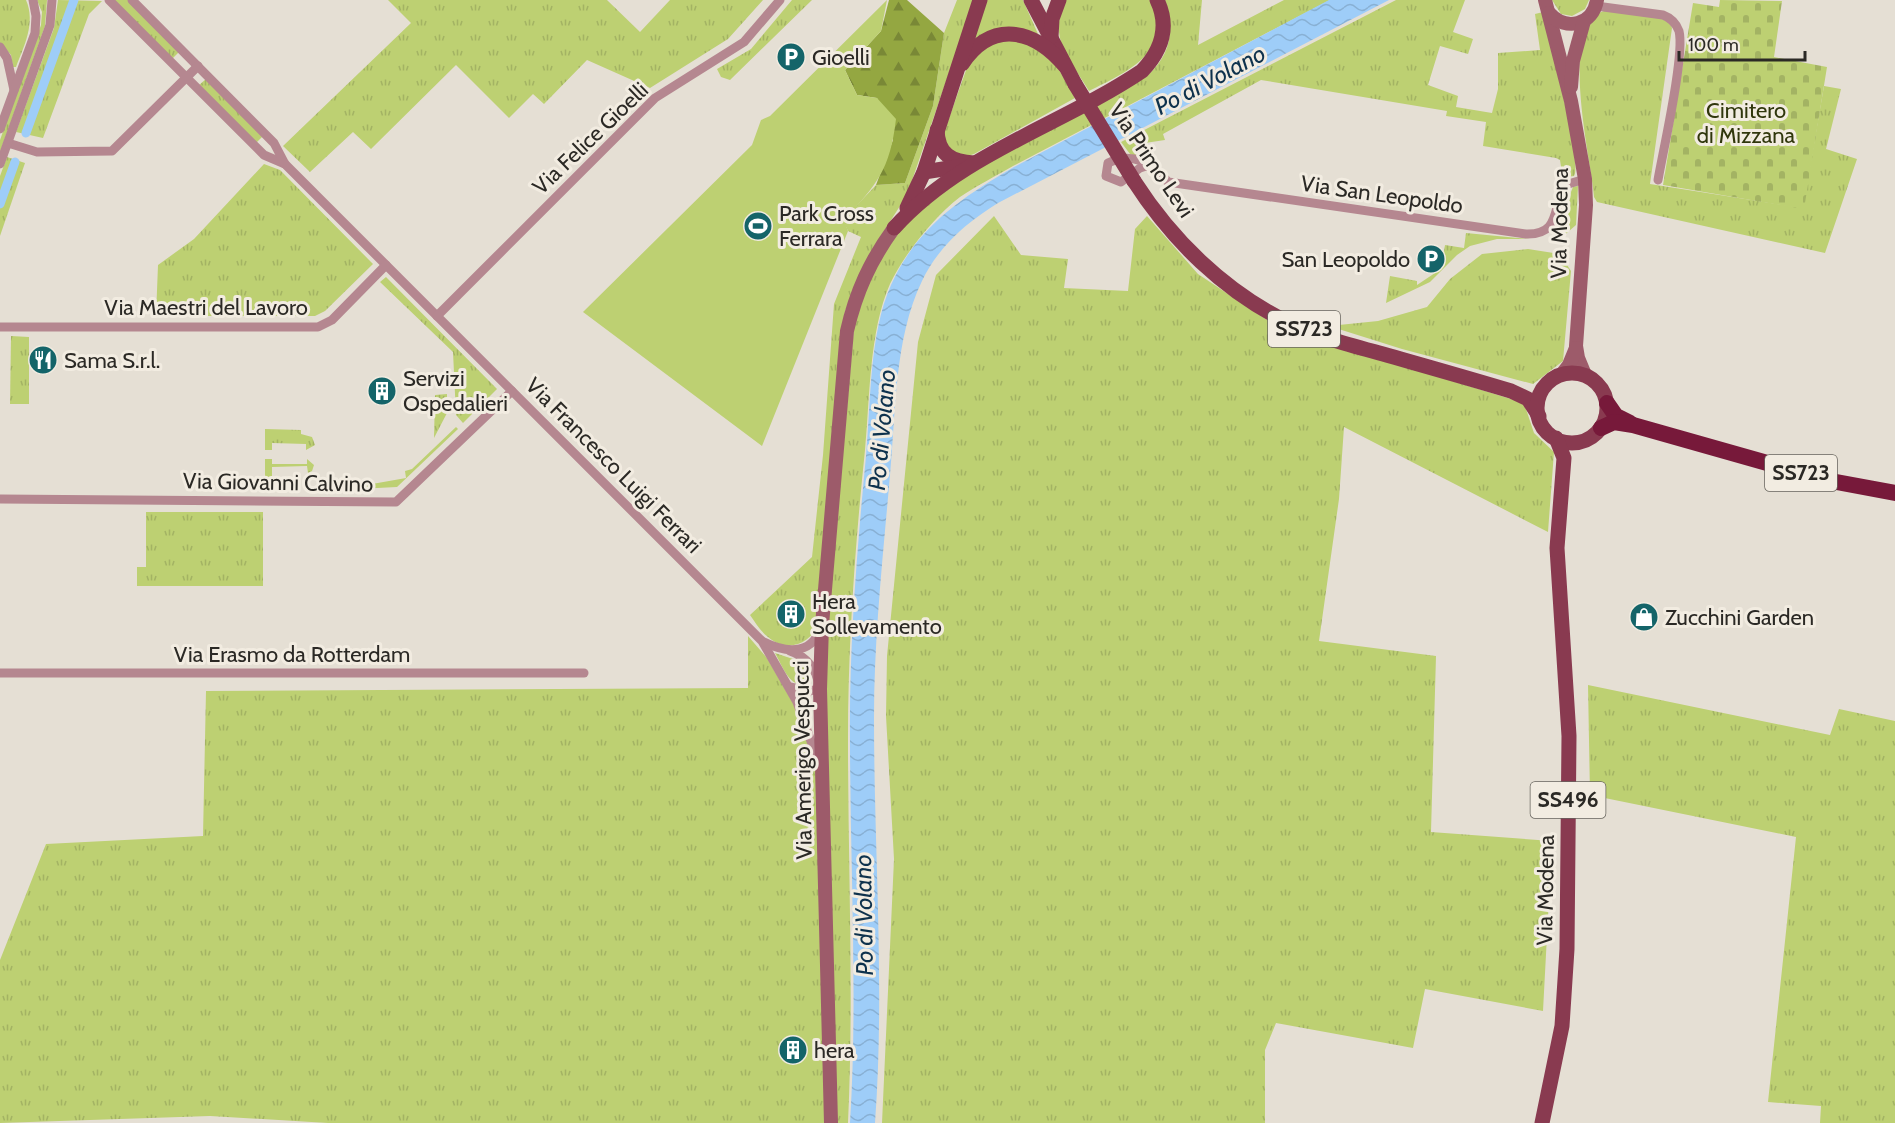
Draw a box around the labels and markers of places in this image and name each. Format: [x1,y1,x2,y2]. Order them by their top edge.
parking icon: Gioelli [775,41,807,73]
place label: Gioelli [812,44,870,71]
place label: Park Cross Ferrara [779,200,874,252]
sports icon: Park Cross Ferrara [742,210,774,242]
parking icon: San Leopoldo [1415,243,1447,275]
place label: San Leopoldo [1281,246,1410,273]
restaurant icon: Sama S.r.l. [27,344,59,376]
place label: Sama S.r.l. [64,347,160,374]
place label: Servizi Ospedalieri [403,365,508,417]
building icon: Servizi Ospedalieri [366,375,398,407]
place label: Hera Sollevamento [812,588,942,640]
building icon: Hera Sollevamento [775,598,807,630]
shop icon: Zucchini Garden [1628,601,1660,633]
place label: Zucchini Garden [1665,604,1814,631]
building icon: hera [777,1034,809,1066]
place label: hera [814,1037,855,1064]

